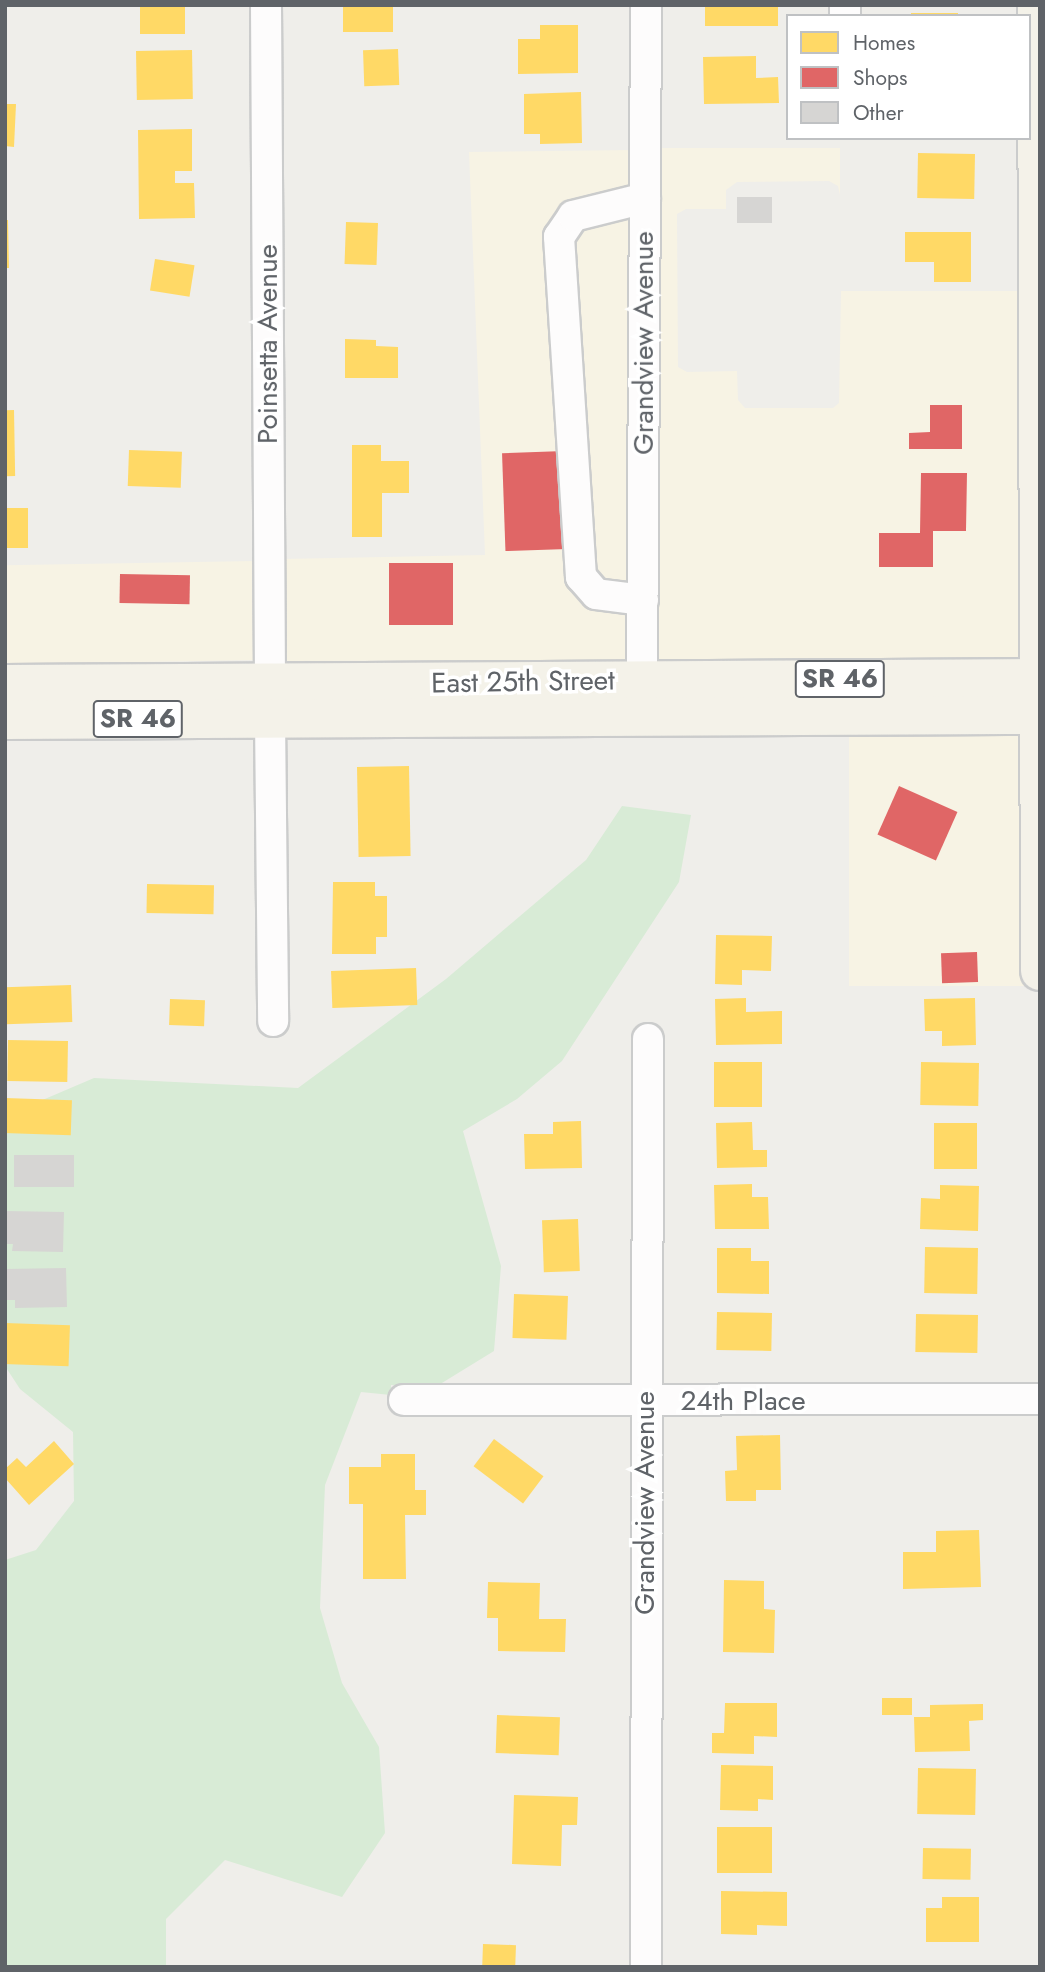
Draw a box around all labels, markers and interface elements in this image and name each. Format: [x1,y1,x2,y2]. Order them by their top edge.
legend [786,14,1031,140]
text: Homes [853,28,915,58]
text: Shops [853,63,907,93]
text: Other [853,98,904,128]
street label: Grandview Avenue [627,231,661,455]
street label: Poinsetta Avenue [251,244,285,444]
road number: SR 46 [794,656,886,702]
street label: East 25th Street [431,664,615,700]
road number: SR 46 [92,696,184,741]
street label: 24th Place [680,1384,806,1418]
street label: Grandview Avenue [628,1391,662,1615]

